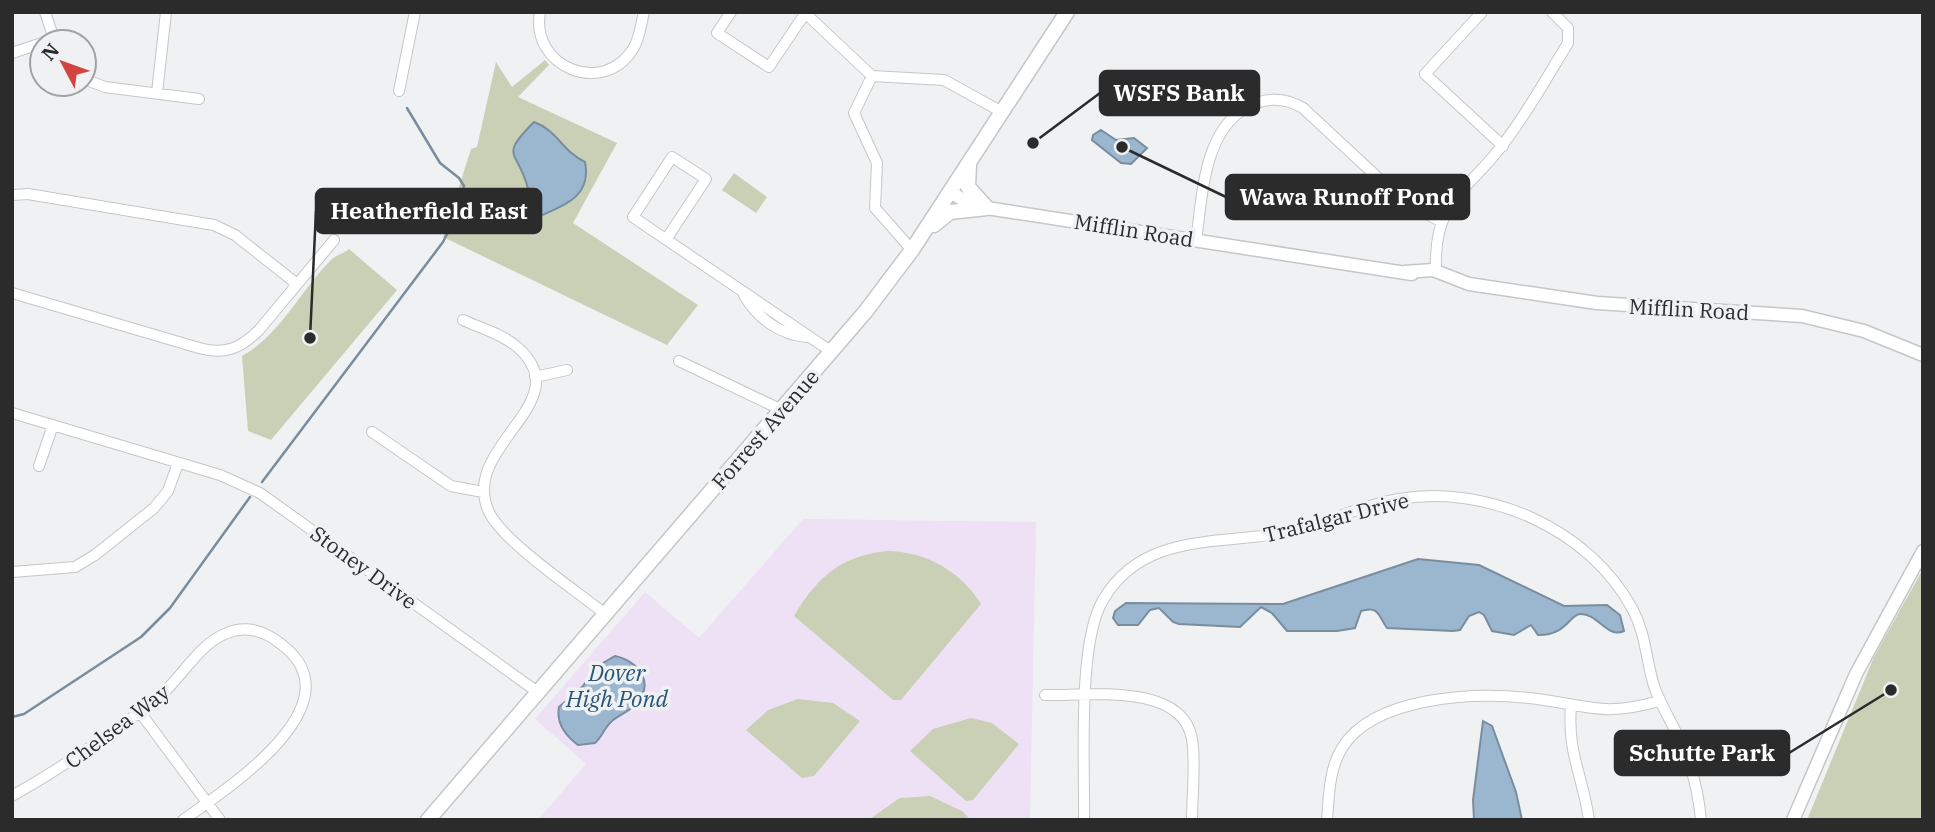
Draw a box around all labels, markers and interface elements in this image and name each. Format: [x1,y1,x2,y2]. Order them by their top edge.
north arrow [28,28,98,98]
text: N [36,38,64,65]
callout: WSFS Bank [1100,71,1259,115]
text: WSFS Bank [1113,77,1245,107]
callout: Wawa Runoff Pond [1226,175,1469,219]
text: Wawa Runoff Pond [1240,181,1454,211]
callout: Heatherfield East [316,189,541,233]
text: Heatherfield East [330,195,528,225]
street label: Mifflin Road [1072,207,1196,253]
street label: Mifflin Road [1628,292,1750,326]
street label: Forrest Avenue [705,363,825,495]
street label: Trafalgar Drive [1260,485,1412,549]
street label: Stoney Drive [305,519,423,615]
water label: Dover High Pond [565,657,669,713]
street label: Chelsea Way [59,677,176,774]
callout: Schutte Park [1615,731,1789,775]
text: Schutte Park [1629,737,1776,767]

